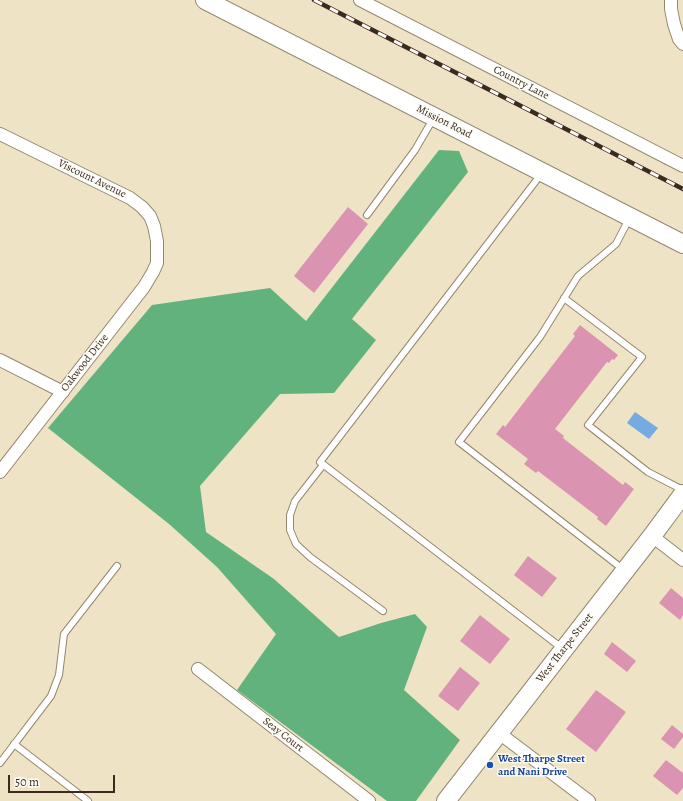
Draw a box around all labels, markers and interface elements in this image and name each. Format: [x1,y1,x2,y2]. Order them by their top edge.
street label: Country Lane [491,63,551,103]
street label: Mission Road [414,102,474,142]
street label: Viscount Avenue [56,157,128,201]
street label: Oakwood Drive [58,332,112,394]
street label: West Tharpe Street [534,611,596,685]
street label: Seay Court [260,715,306,755]
place label: West Tharpe Street and Nani Drive [498,752,585,778]
marker: West Tharpe Street and Nani Drive [485,760,495,770]
scale bar [10,767,117,793]
text: 50 m [15,774,39,790]

